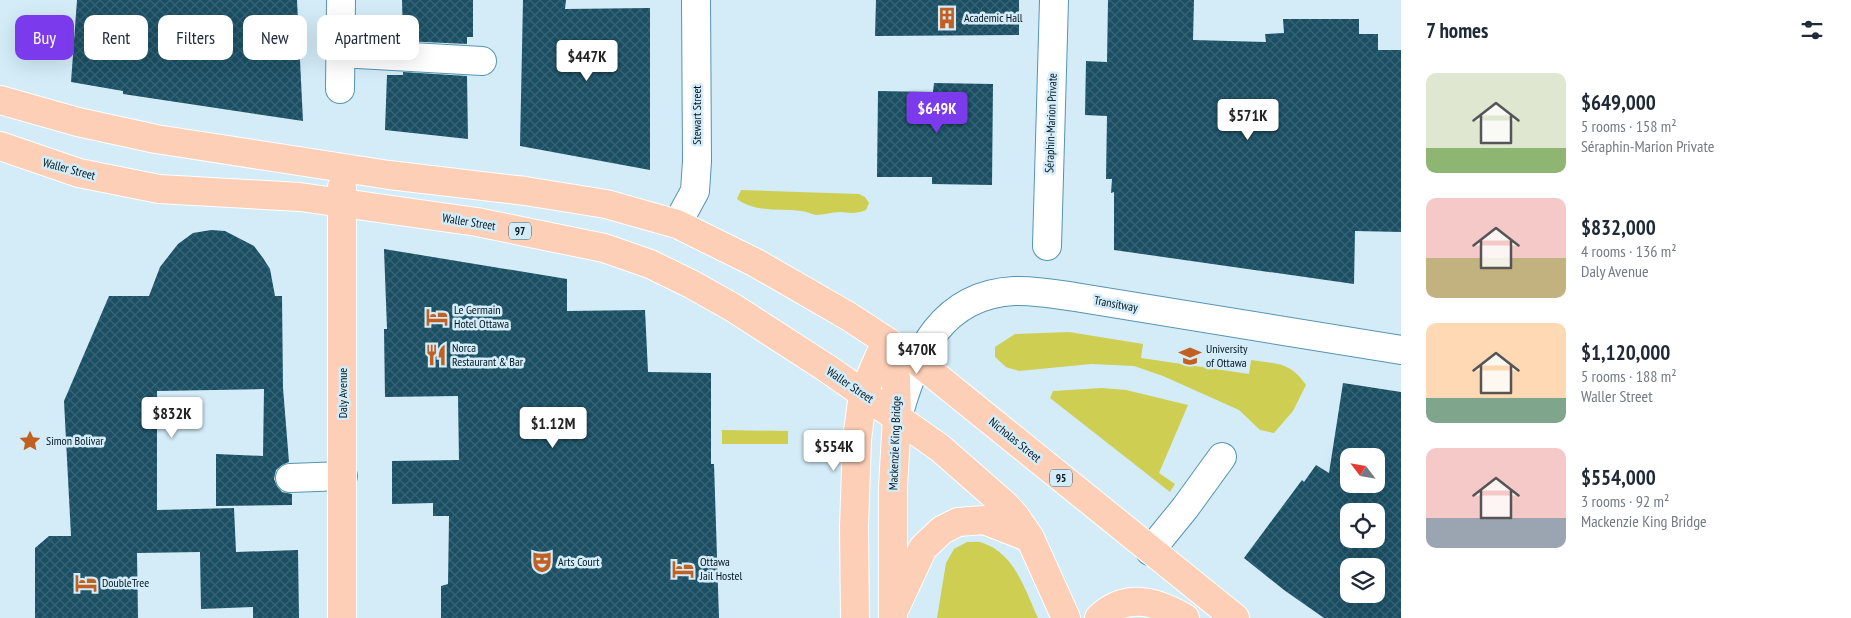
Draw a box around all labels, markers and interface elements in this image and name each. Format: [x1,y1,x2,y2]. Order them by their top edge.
building icon: Academic Hall [934,5,960,31]
place label: Academic Hall [964,10,1023,25]
chip: Buy [15,15,74,60]
chip: Rent [84,15,148,60]
chip: Filters [158,15,233,60]
chip: New [243,15,307,60]
chip: Apartment [317,15,419,60]
icon: filters [1798,16,1826,44]
text: 7 homes [1426,17,1488,44]
pin: $447K [552,39,622,82]
text: $447K [568,46,606,66]
street label: Séraphin-Marion Private [1041,73,1060,173]
street label: Stewart Street [689,85,704,145]
text: $649,000 [1581,89,1656,116]
pin: $649K [902,92,972,134]
icon: home [1466,93,1526,153]
text: $649K [918,98,956,118]
pin: $571K [1213,98,1283,141]
text: $571K [1229,105,1267,125]
text: 5 rooms · 158 m² [1581,116,1677,136]
text: Séraphin-Marion Private [1581,136,1714,156]
street label: Waller Street [41,154,98,183]
street label: Waller Street [441,210,497,233]
text: $832,000 [1581,214,1656,241]
icon: home [1466,218,1526,278]
road number: 97 [509,222,531,240]
text: 4 rooms · 136 m² [1581,241,1677,261]
text: Daly Avenue [1581,261,1649,281]
street label: Transitway [1093,292,1140,315]
place label: Le Germain Hotel Ottawa [454,302,509,331]
hotel icon: Le Germain Hotel Ottawa [424,304,450,330]
pin: $470K [882,332,952,375]
text: $470K [898,339,936,359]
text: $1,120,000 [1581,339,1670,366]
place label: Norca Restaurant & Bar [452,340,524,369]
place label: University of Ottawa [1206,341,1248,370]
restaurant icon: Norca Restaurant & Bar [423,342,449,368]
school or university icon: University of Ottawa [1177,343,1203,369]
icon: home [1466,343,1526,403]
street label: Waller Street [824,363,877,406]
text: 5 rooms · 188 m² [1581,366,1677,386]
street label: Daly Avenue [335,368,350,418]
text: Waller Street [1581,386,1653,406]
pin: $832K [137,396,207,439]
street label: Mackenzie King Bridge [885,396,904,490]
text: $832K [153,403,191,423]
pin: $1.12M [512,406,594,449]
text: $1.12M [531,413,575,433]
street label: Nicholas Street [986,414,1045,466]
place icon: Simon Bolivar [17,428,43,454]
pin: $554K [799,430,869,472]
place label: Simon Bolivar [46,433,104,448]
text: $554K [815,436,853,456]
north arrow [1340,448,1385,492]
map controls [1340,448,1385,603]
text: $554,000 [1581,464,1656,491]
icon: home [1466,468,1526,528]
road number: 95 [1050,469,1072,486]
text: 3 rooms · 92 m² [1581,491,1669,511]
button: locate [1340,503,1385,548]
text: Mackenzie King Bridge [1581,511,1707,531]
theatre icon: Arts Court [529,549,555,575]
place label: Arts Court [558,554,600,569]
place label: Ottawa Jail Hostel [699,554,742,583]
hotel icon: Ottawa Jail Hostel [670,556,696,582]
button: layers [1340,558,1385,603]
hotel icon: DoubleTree [73,570,99,596]
place label: DoubleTree [102,575,149,590]

